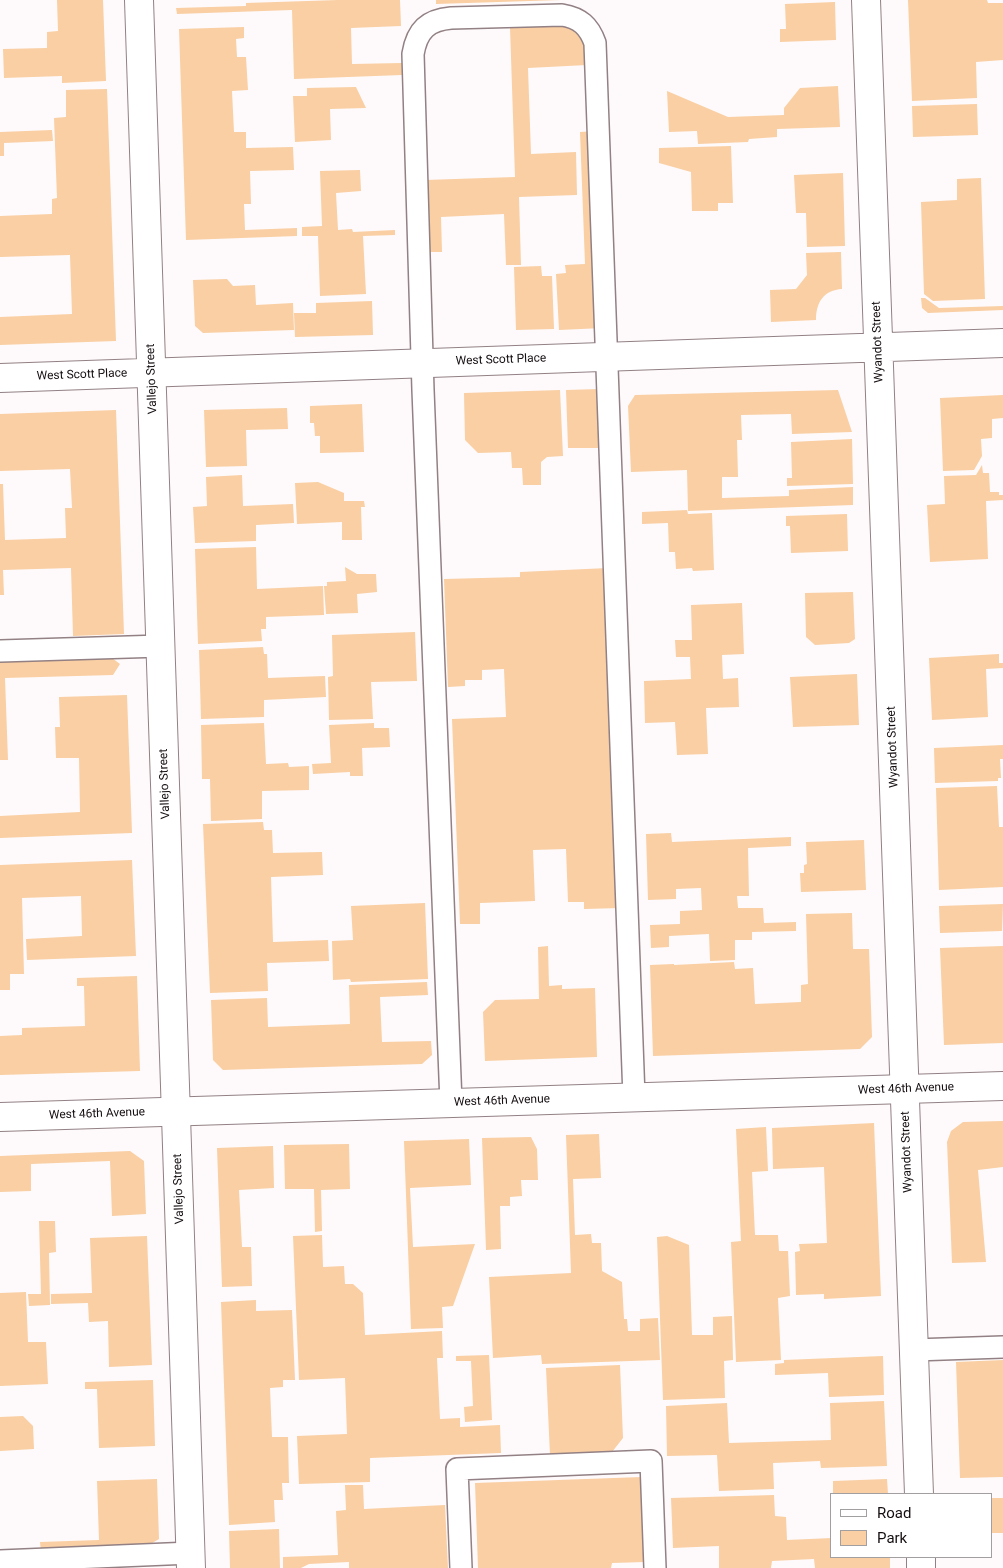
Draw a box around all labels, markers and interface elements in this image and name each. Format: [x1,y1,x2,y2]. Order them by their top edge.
street label: Wyandot Street [869,301,887,383]
street label: Vallejo Street [144,344,160,414]
street label: West Scott Place [455,351,547,369]
street label: West Scott Place [36,366,128,384]
street label: Wyandot Street [884,706,902,788]
street label: Vallejo Street [157,749,173,819]
street label: West 46th Avenue [858,1080,954,1098]
street label: West 46th Avenue [454,1092,550,1110]
street label: West 46th Avenue [49,1105,145,1123]
street label: Wyandot Street [898,1111,916,1193]
street label: Vallejo Street [171,1154,187,1224]
legend [830,1493,993,1558]
text: Road [877,1504,911,1522]
text: Park [877,1529,907,1547]

